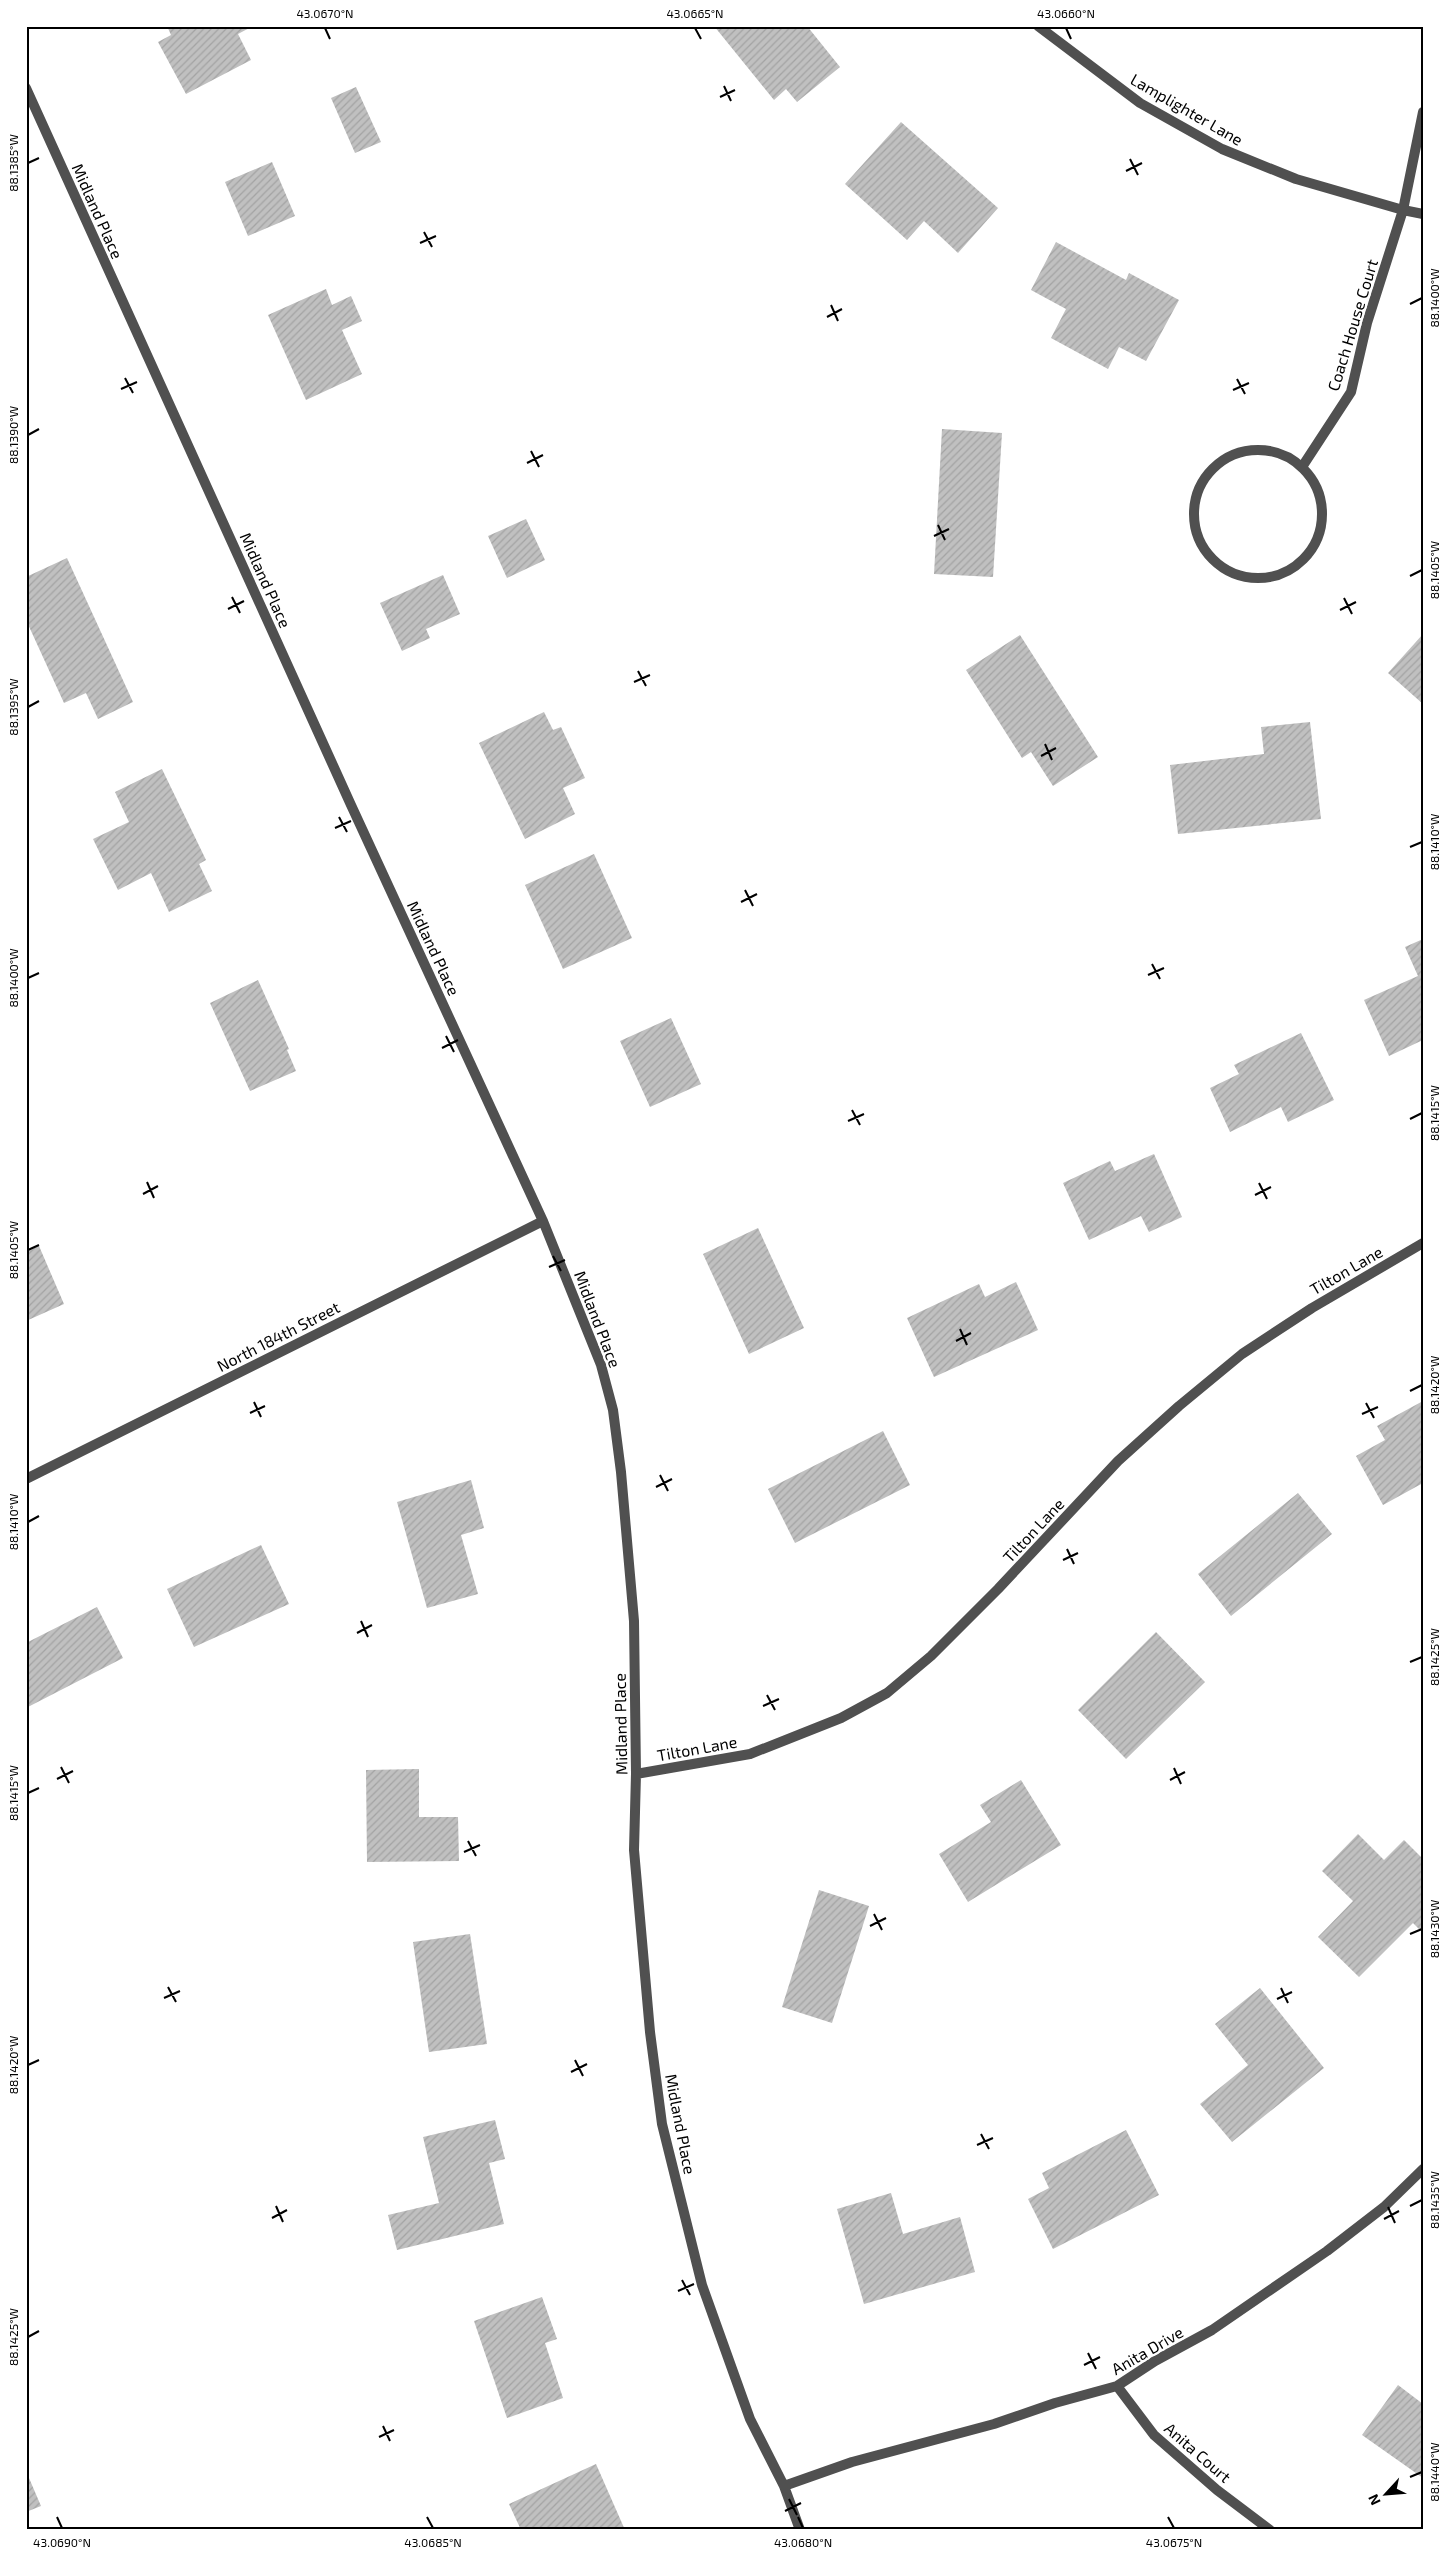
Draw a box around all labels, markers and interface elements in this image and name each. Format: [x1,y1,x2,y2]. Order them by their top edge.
text: 43.0670°N [296,6,354,20]
text: 43.0665°N [666,6,724,20]
text: 43.0660°N [1037,6,1095,20]
street label: Lamplighter Lane [1127,69,1247,149]
text: 88.1385°W [6,134,20,192]
street label: Midland Place [69,161,127,261]
street label: Coach House Court [1323,257,1381,393]
text: 88.1400°W [1427,268,1441,328]
text: 88.1390°W [6,406,20,464]
street label: Midland Place [237,530,295,630]
text: 88.1405°W [1427,541,1441,599]
text: 88.1395°W [6,678,20,736]
text: 88.1410°W [1427,814,1441,870]
street label: Midland Place [404,898,464,998]
text: 88.1400°W [6,948,20,1008]
text: 88.1415°W [1427,1085,1441,1141]
text: 88.1405°W [6,1221,20,1279]
street label: Tilton Lane [1306,1242,1386,1298]
street label: Midland Place [571,1268,625,1370]
street label: North 184th Street [214,1297,342,1375]
text: 88.1420°W [1427,1356,1441,1414]
text: 88.1410°W [6,1494,20,1550]
street label: Tilton Lane [998,1494,1068,1566]
text: 88.1425°W [1427,1628,1441,1686]
street label: Midland Place [610,1673,630,1775]
street label: Tilton Lane [656,1732,738,1764]
text: 88.1415°W [6,1765,20,1821]
text: 88.1430°W [1427,1900,1441,1958]
text: 88.1420°W [6,2036,20,2094]
street label: Midland Place [662,2072,700,2176]
text: 88.1435°W [1427,2171,1441,2229]
text: 88.1425°W [6,2308,20,2366]
street label: Anita Drive [1108,2322,1186,2378]
street label: Anita Court [1161,2418,1235,2486]
text: 88.1440°W [1427,2442,1441,2502]
north arrow [1362,2468,1412,2518]
text: N [1364,2492,1384,2508]
text: 43.0690°N [33,2535,91,2549]
text: 43.0685°N [404,2535,462,2549]
text: 43.0680°N [774,2535,832,2549]
text: 43.0675°N [1146,2535,1202,2549]

